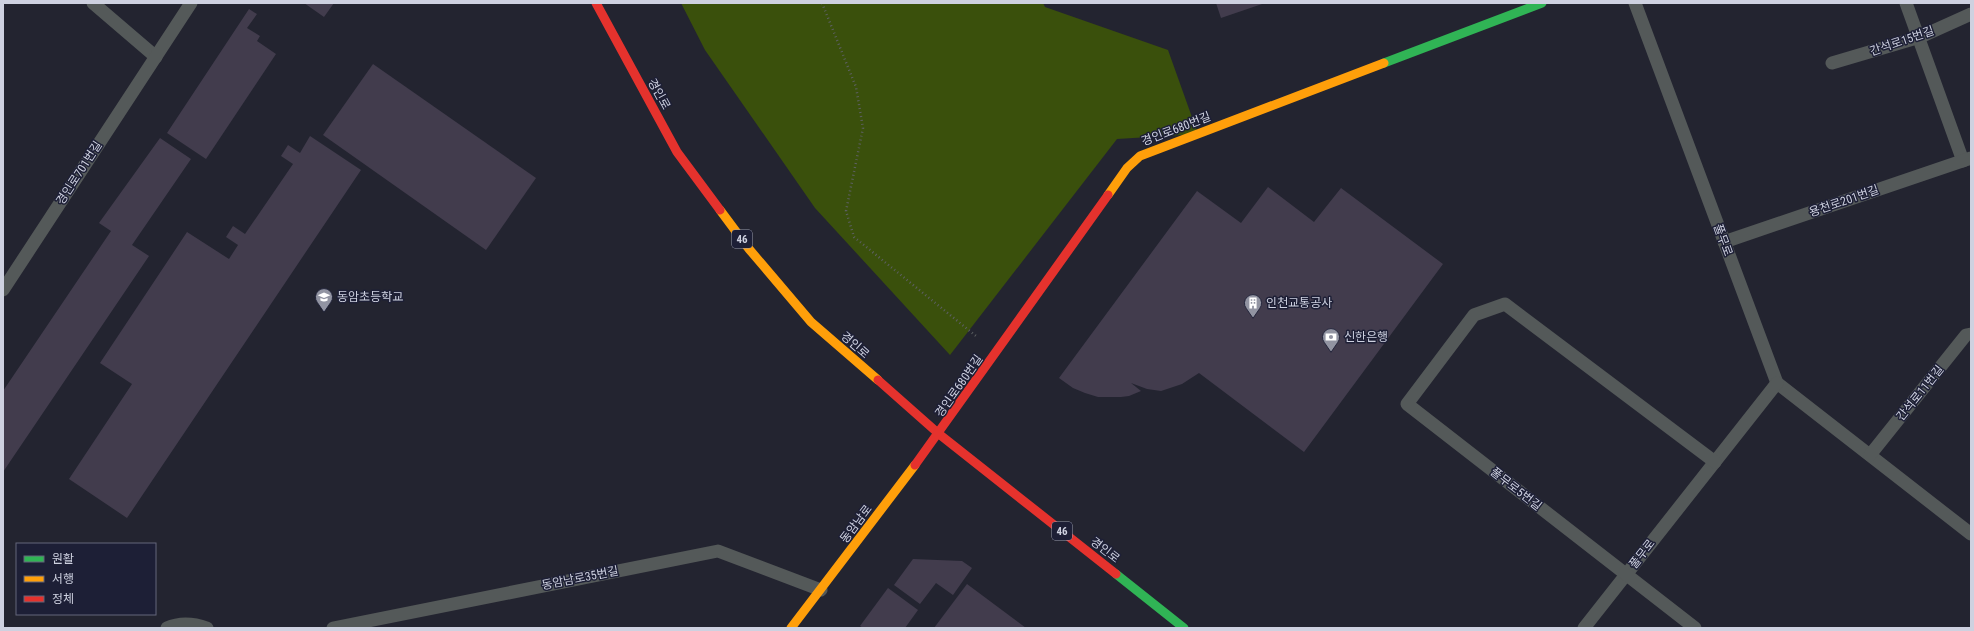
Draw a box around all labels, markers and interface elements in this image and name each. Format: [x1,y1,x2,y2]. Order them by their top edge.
street label: 간석로15번길 [1868,23,1936,59]
street label: 경인로 [645,76,673,112]
street label: 경인로680번길 [1139,109,1213,149]
street label: 경인로701번길 [53,139,105,207]
street label: 용천로201번길 [1807,183,1881,219]
street label: 풀무로 [1711,222,1735,258]
road number: 46 [732,230,752,248]
school or university icon: 동암초등학교 [314,287,334,312]
place label: 동암초등학교 [337,290,403,304]
building icon: 인천교통공사 [1243,293,1263,318]
place label: 인천교통공사 [1266,296,1332,310]
bank icon: 신한은행 [1321,327,1341,352]
street label: 경인로 [838,329,872,361]
place label: 신한은행 [1344,330,1388,344]
street label: 경인로680번길 [932,352,986,420]
street label: 간석로11번길 [1893,363,1947,423]
street label: 풀무로5번길 [1488,465,1544,513]
street label: 동암남로 [837,502,875,546]
road number: 46 [1052,522,1072,540]
street label: 경인로 [1088,534,1122,566]
street label: 풀무로 [1626,537,1658,571]
legend [16,543,156,615]
text: 원활 [52,552,74,566]
street label: 동암남로35번길 [540,564,620,592]
text: 서행 [52,572,74,586]
text: 정체 [52,592,74,606]

